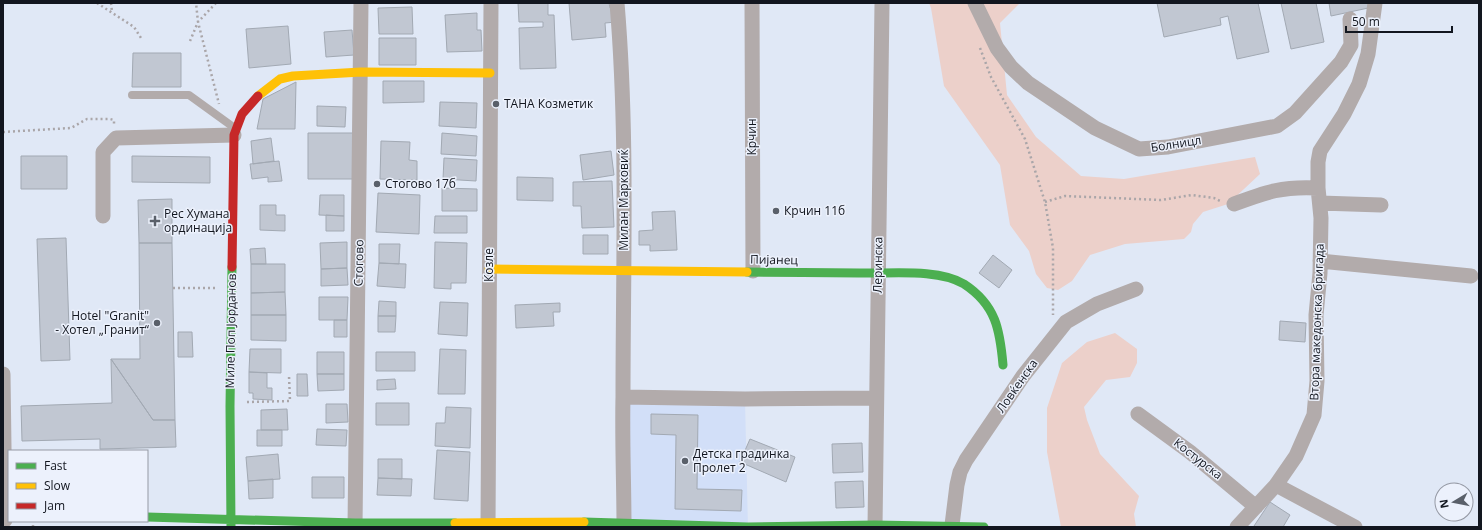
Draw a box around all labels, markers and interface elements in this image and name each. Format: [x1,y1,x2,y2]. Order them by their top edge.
scale bar [1346,8,1452,34]
text: 50 m [1352,13,1380,30]
place label: ТАНА Козметик [504,95,594,112]
marker: ТАНА Козметик [491,99,501,109]
street label: Крчин [743,118,760,156]
street label: Болницл [1149,131,1202,156]
street label: Милан Марковиќ [615,148,632,251]
place label: Стогово 17б [385,175,456,192]
marker: Стогово 17б [372,179,382,189]
place label: Крчин 11б [784,202,845,219]
place label: Рес Хумана ординација [164,205,232,236]
marker: Крчин 11б [771,206,781,216]
marker: Рес Хумана ординација [149,215,161,227]
street label: Леринска [869,237,886,293]
street label: Стогово [350,239,367,287]
street label: Втора македонска бригада [1305,243,1328,401]
street label: Козле [480,248,497,282]
street label: Пијанец [750,251,799,268]
street label: Миле Поп Јорданов [221,273,240,388]
place label: Hotel "Granit" - Хотел „Гранит“ [55,307,150,338]
marker: Hotel "Granit" - Хотел „Гранит“ [152,318,162,328]
street label: Ловќенска [992,356,1041,416]
street label: Костурска [1170,434,1226,483]
place label: Детска градинка Пролет 2 [693,445,790,476]
legend [8,450,148,522]
marker: Детска градинка Пролет 2 [680,456,690,466]
text: Fast [44,457,67,474]
text: Slow [44,477,71,494]
north arrow [1434,482,1474,522]
text: Jam [43,497,65,514]
text: N [1435,498,1452,510]

